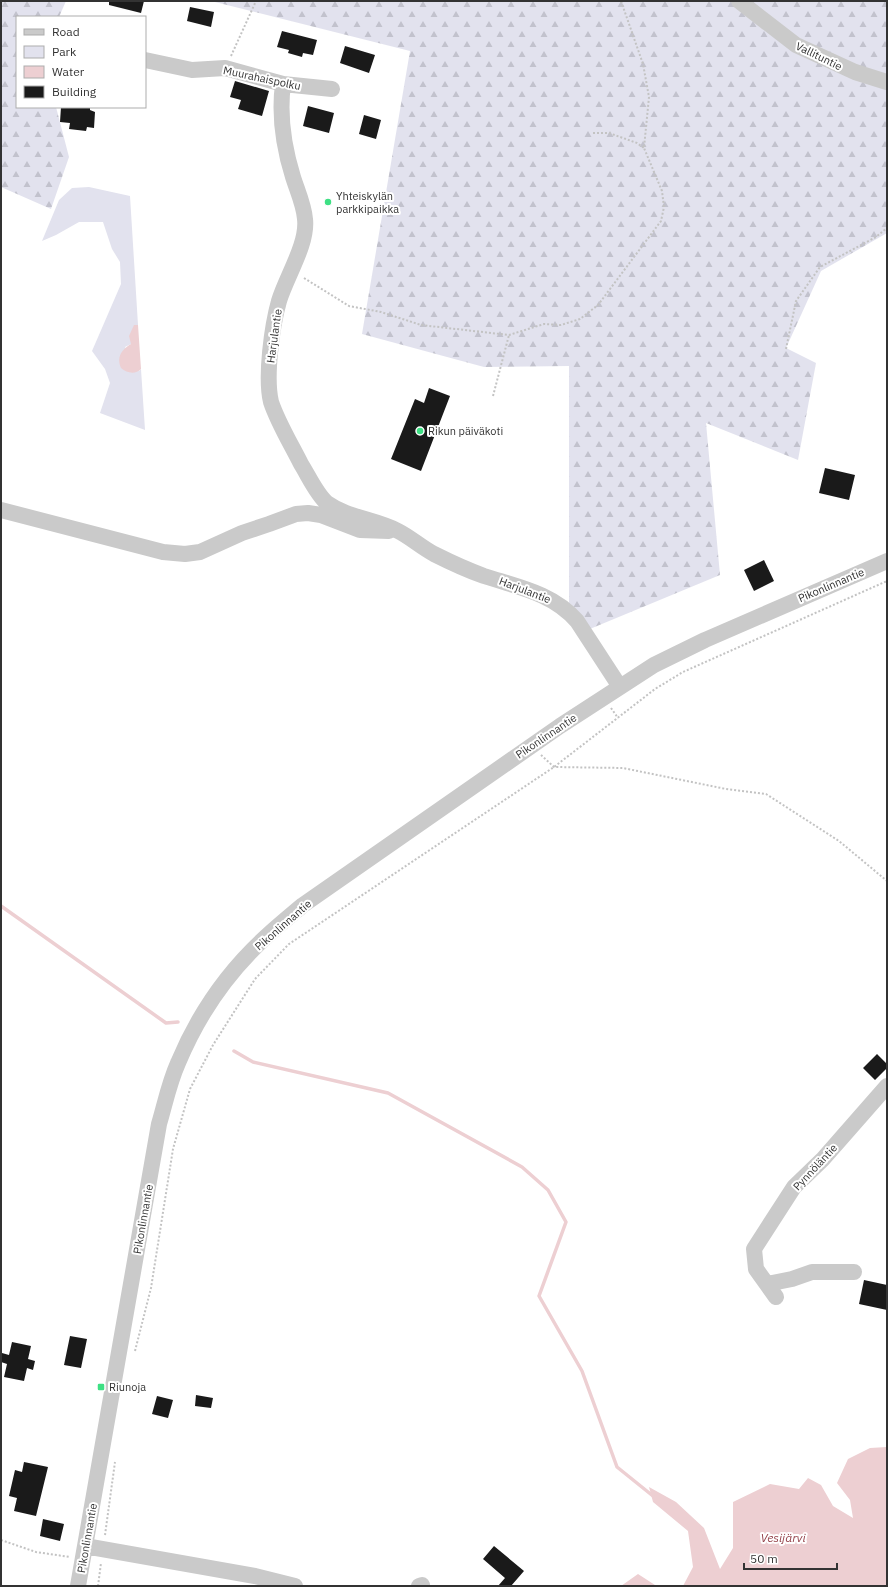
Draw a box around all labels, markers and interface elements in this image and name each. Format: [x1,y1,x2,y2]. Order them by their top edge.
legend [16,16,146,108]
text: Road [52,24,80,39]
street label: Vallituntie [793,39,845,73]
text: Park [52,44,77,59]
street label: Muurahaispolku [222,63,302,93]
text: Water [52,64,85,79]
text: Building [52,84,97,99]
place label: Yhteiskylän parkkipaikka [336,189,399,216]
marker: Yhteiskylän parkkipaikka [323,197,333,207]
street label: Harjulantie [263,308,285,364]
place label: Rikun päiväkoti [428,424,503,438]
marker: Rikun päiväkoti [415,426,425,436]
street label: Pikonlinnantie [796,565,866,605]
street label: Harjulantie [497,574,553,606]
street label: Pikonlinnantie [513,710,579,762]
street label: Pikonlinnantie [252,897,314,953]
street label: Pynnöläntie [790,1141,840,1193]
street label: Pikonlinnantie [130,1183,156,1255]
place label: Riunoja [109,1380,146,1394]
marker: Riunoja [96,1382,106,1392]
street label: Pikonlinnantie [74,1502,100,1574]
water label: Vesijärvi [760,1530,806,1545]
scale bar [744,1545,837,1571]
text: 50 m [750,1551,778,1566]

